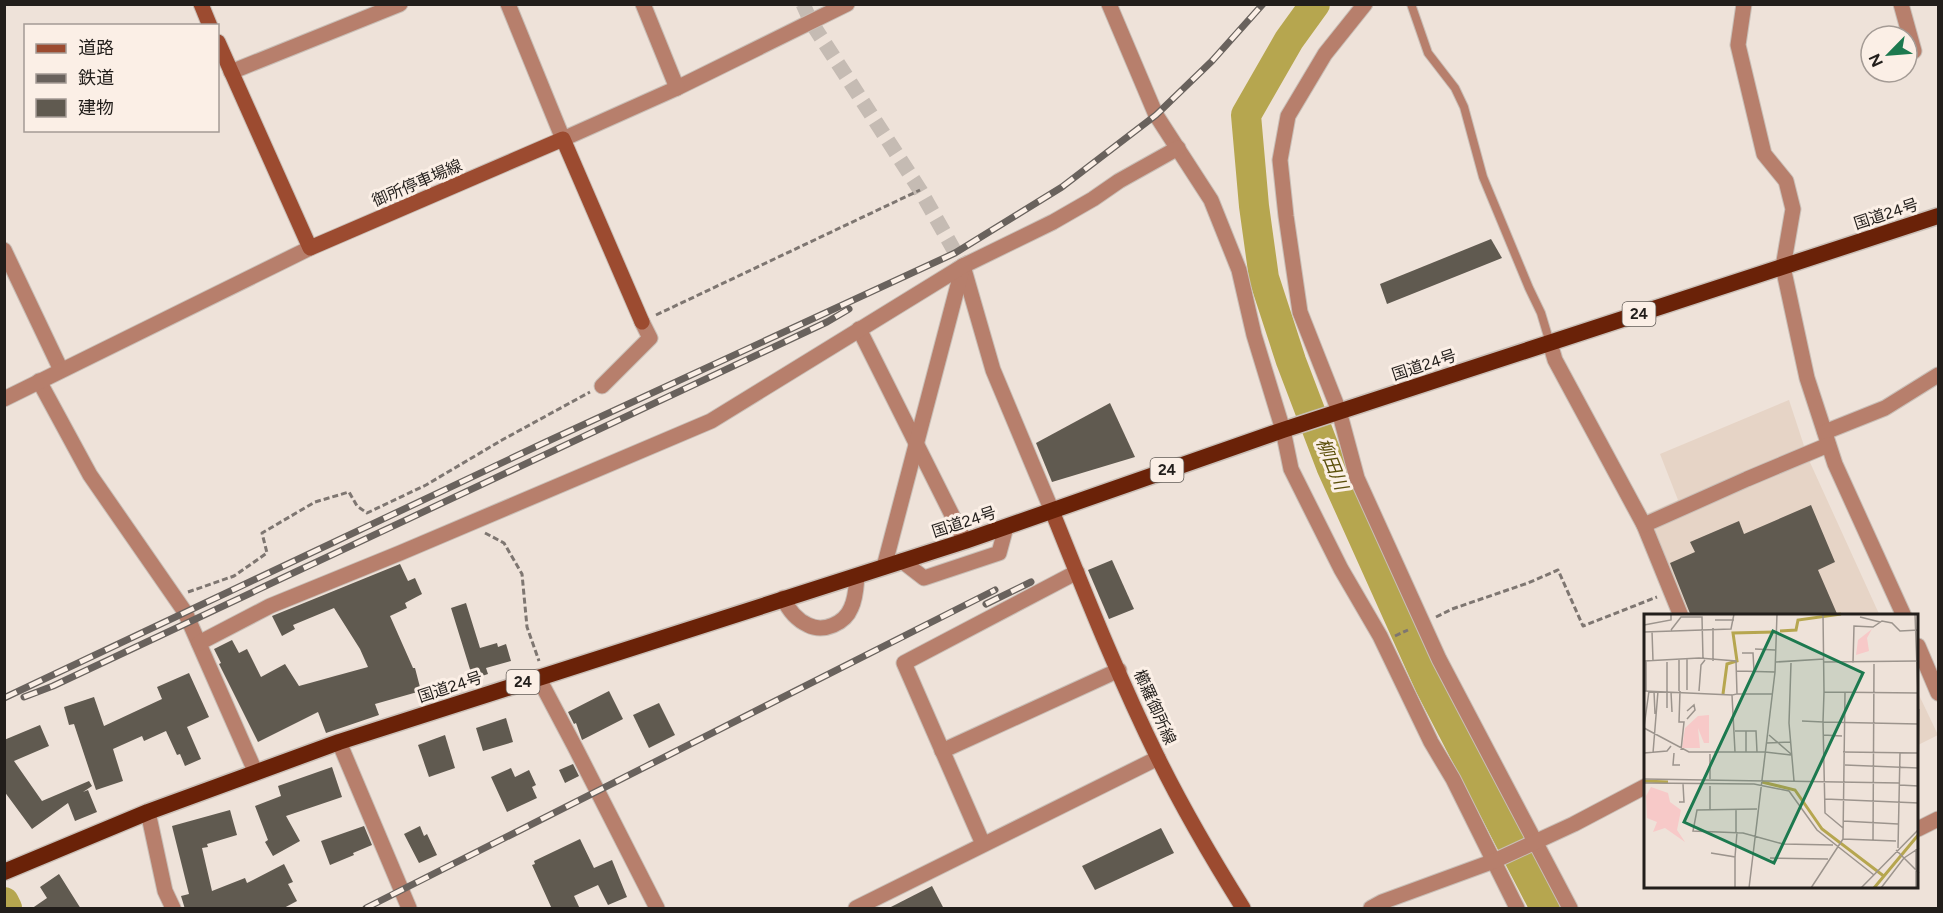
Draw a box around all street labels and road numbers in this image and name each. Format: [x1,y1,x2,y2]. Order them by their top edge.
street label: 御所停車場線 [369,155,465,211]
street label: 国道24号 [1851,195,1921,233]
road number: 24 [1622,302,1656,326]
street label: 国道24号 [1389,346,1459,384]
road number: 24 [1150,458,1184,482]
street label: 国道24号 [929,503,999,541]
street label: 櫛羅御所線 [1130,667,1180,747]
street label: 国道24号 [415,668,485,706]
road number: 24 [506,670,540,694]

